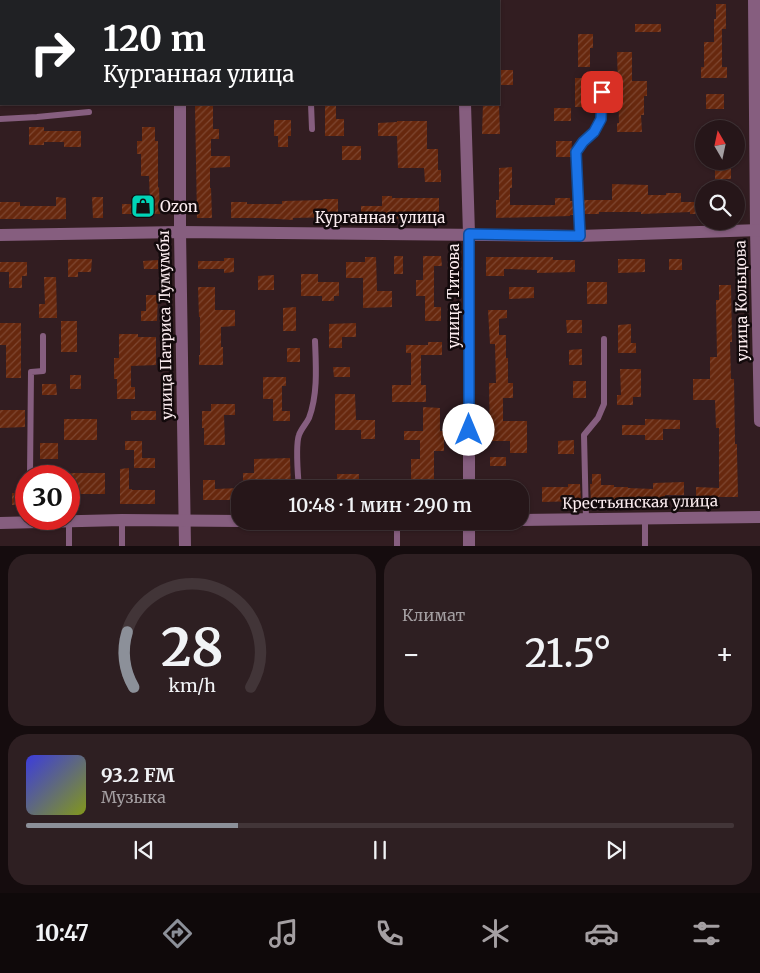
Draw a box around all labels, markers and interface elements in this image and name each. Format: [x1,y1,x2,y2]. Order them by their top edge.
text: 120 m [103,17,206,61]
icon: right [20,20,85,85]
text: Курганная улица [103,60,294,88]
pin [581,71,623,113]
icon: arrive [588,78,616,106]
north arrow [695,120,745,170]
map controls [695,120,745,230]
button: search [695,180,745,230]
shop icon: Ozon [130,193,156,219]
place label: Ozon [160,197,198,216]
street label: Курганная улица [315,208,445,227]
street label: улица Патриса Лумумбы [154,230,176,420]
street label: улица Кольцова [730,240,752,362]
street label: улица Титова [444,243,463,349]
position arrow [442,403,494,455]
speed limit sign: 30 [15,465,80,530]
street label: Крестьянская улица [562,491,718,513]
text: 10:48 · 1 мин · 290 m [288,493,472,517]
text: Климат [402,605,465,625]
text: 28 [161,615,223,680]
text: 21.5° [525,630,611,677]
text: − [402,636,421,672]
text: + [715,636,734,672]
text: km/h [168,674,216,697]
text: 93.2 FM [101,763,175,787]
text: Музыка [101,787,166,807]
icon: previous [130,836,158,864]
icon: pause [366,836,394,864]
icon: next [602,836,630,864]
icon: directions [160,916,195,951]
icon: music [266,916,301,951]
icon: phone [372,916,407,951]
icon: climate [478,916,513,951]
icon: car [584,916,619,951]
icon: filters [689,916,724,951]
text: 10:47 [35,919,89,947]

